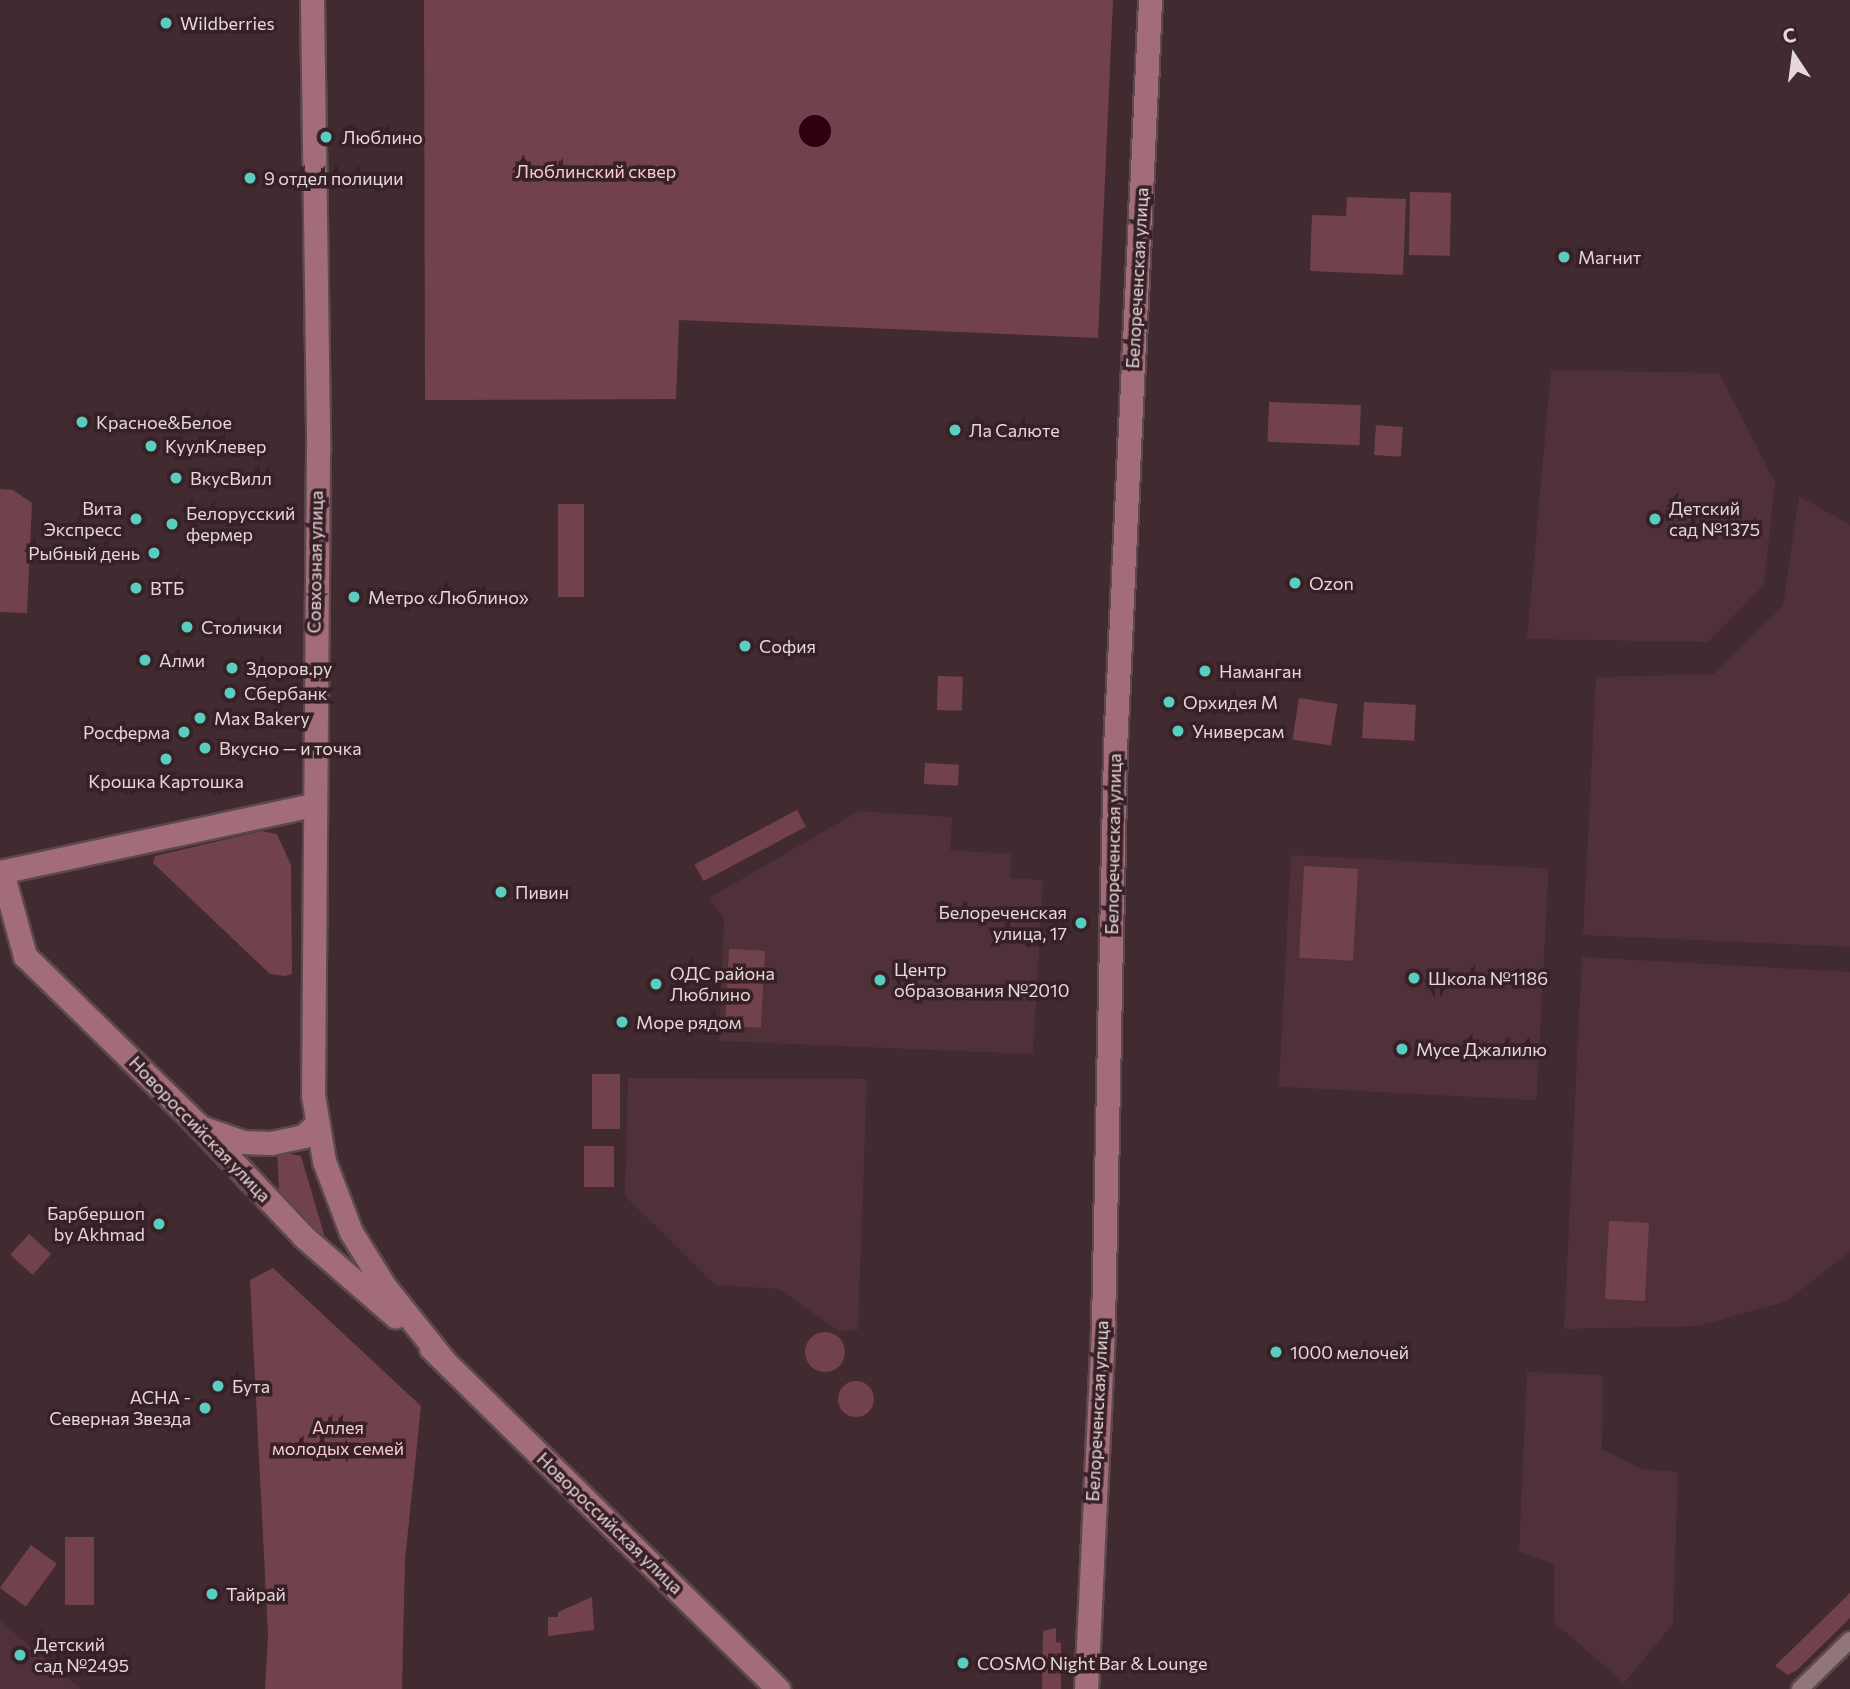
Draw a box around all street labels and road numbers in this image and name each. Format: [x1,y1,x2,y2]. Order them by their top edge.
street label: Белореченская улица [1121,187,1153,369]
street label: Совхозная улица [303,490,327,634]
street label: Белореченская улица [1101,753,1125,935]
street label: Новороссийская улица [125,1052,275,1206]
street label: Белореченская улица [1081,1320,1113,1502]
street label: Новороссийская улица [533,1448,687,1598]

